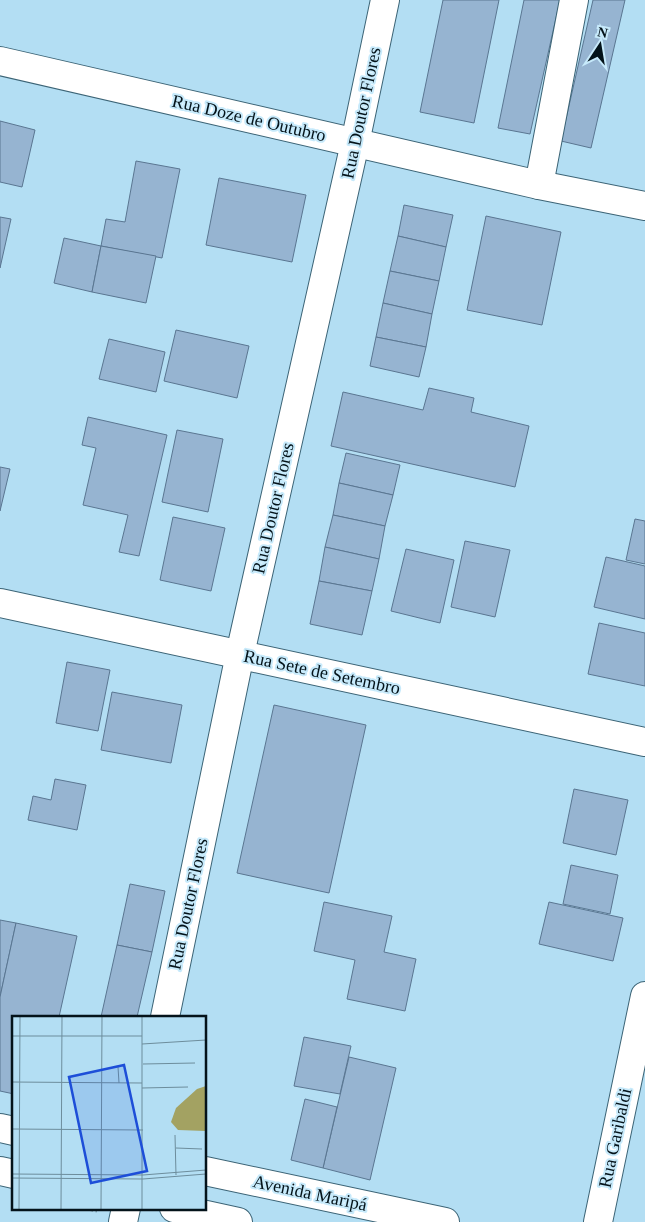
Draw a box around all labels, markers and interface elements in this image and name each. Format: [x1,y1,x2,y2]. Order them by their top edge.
north arrow [575,20,625,70]
text: N [596,24,609,41]
street label: Rua Doutor Flores [337,45,385,181]
street label: Rua Doze de Outubro [170,91,328,145]
street label: Rua Doutor Flores [248,440,298,576]
street label: Rua Sete de Setembro [242,646,402,698]
street label: Rua Doutor Flores [164,836,212,972]
inset map [12,1016,206,1210]
street label: Rua Garibaldi [595,1086,635,1190]
street label: Avenida Maripá [251,1171,369,1215]

